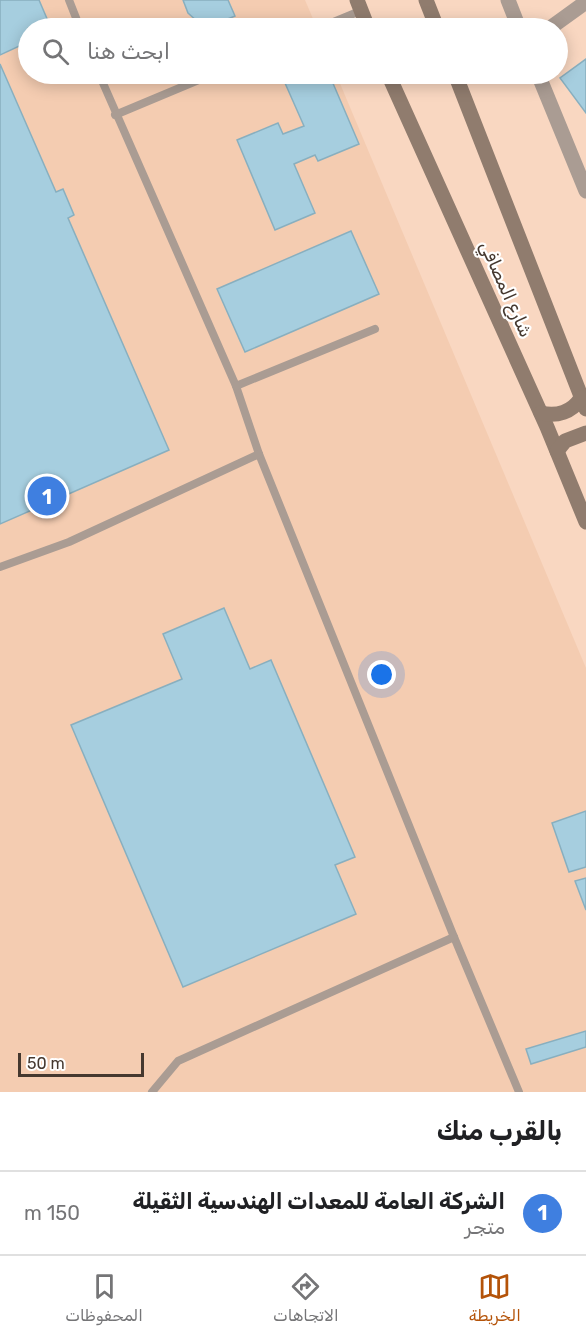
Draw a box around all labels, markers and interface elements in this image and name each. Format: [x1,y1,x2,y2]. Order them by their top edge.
search box [18,18,568,84]
icon: search [39,35,72,68]
text: ابحث هنا [87,38,170,65]
street label: شارع المصافي [473,237,537,341]
pin: 1 [28,474,66,518]
your location [367,660,396,689]
scale bar [18,1050,144,1078]
text: 50 m [27,1054,65,1073]
text: بالقرب منك [437,1116,562,1147]
text: الشركة العامة للمعدات الهندسية الثقيلة [132,1188,505,1215]
text: 150 m [24,1201,80,1225]
text: 1 [538,1201,547,1225]
text: متجر [465,1215,505,1239]
tab: المحفوظات [65,1270,143,1325]
tab: الاتجاهات [273,1270,339,1325]
tab: الخريطة [469,1270,521,1325]

